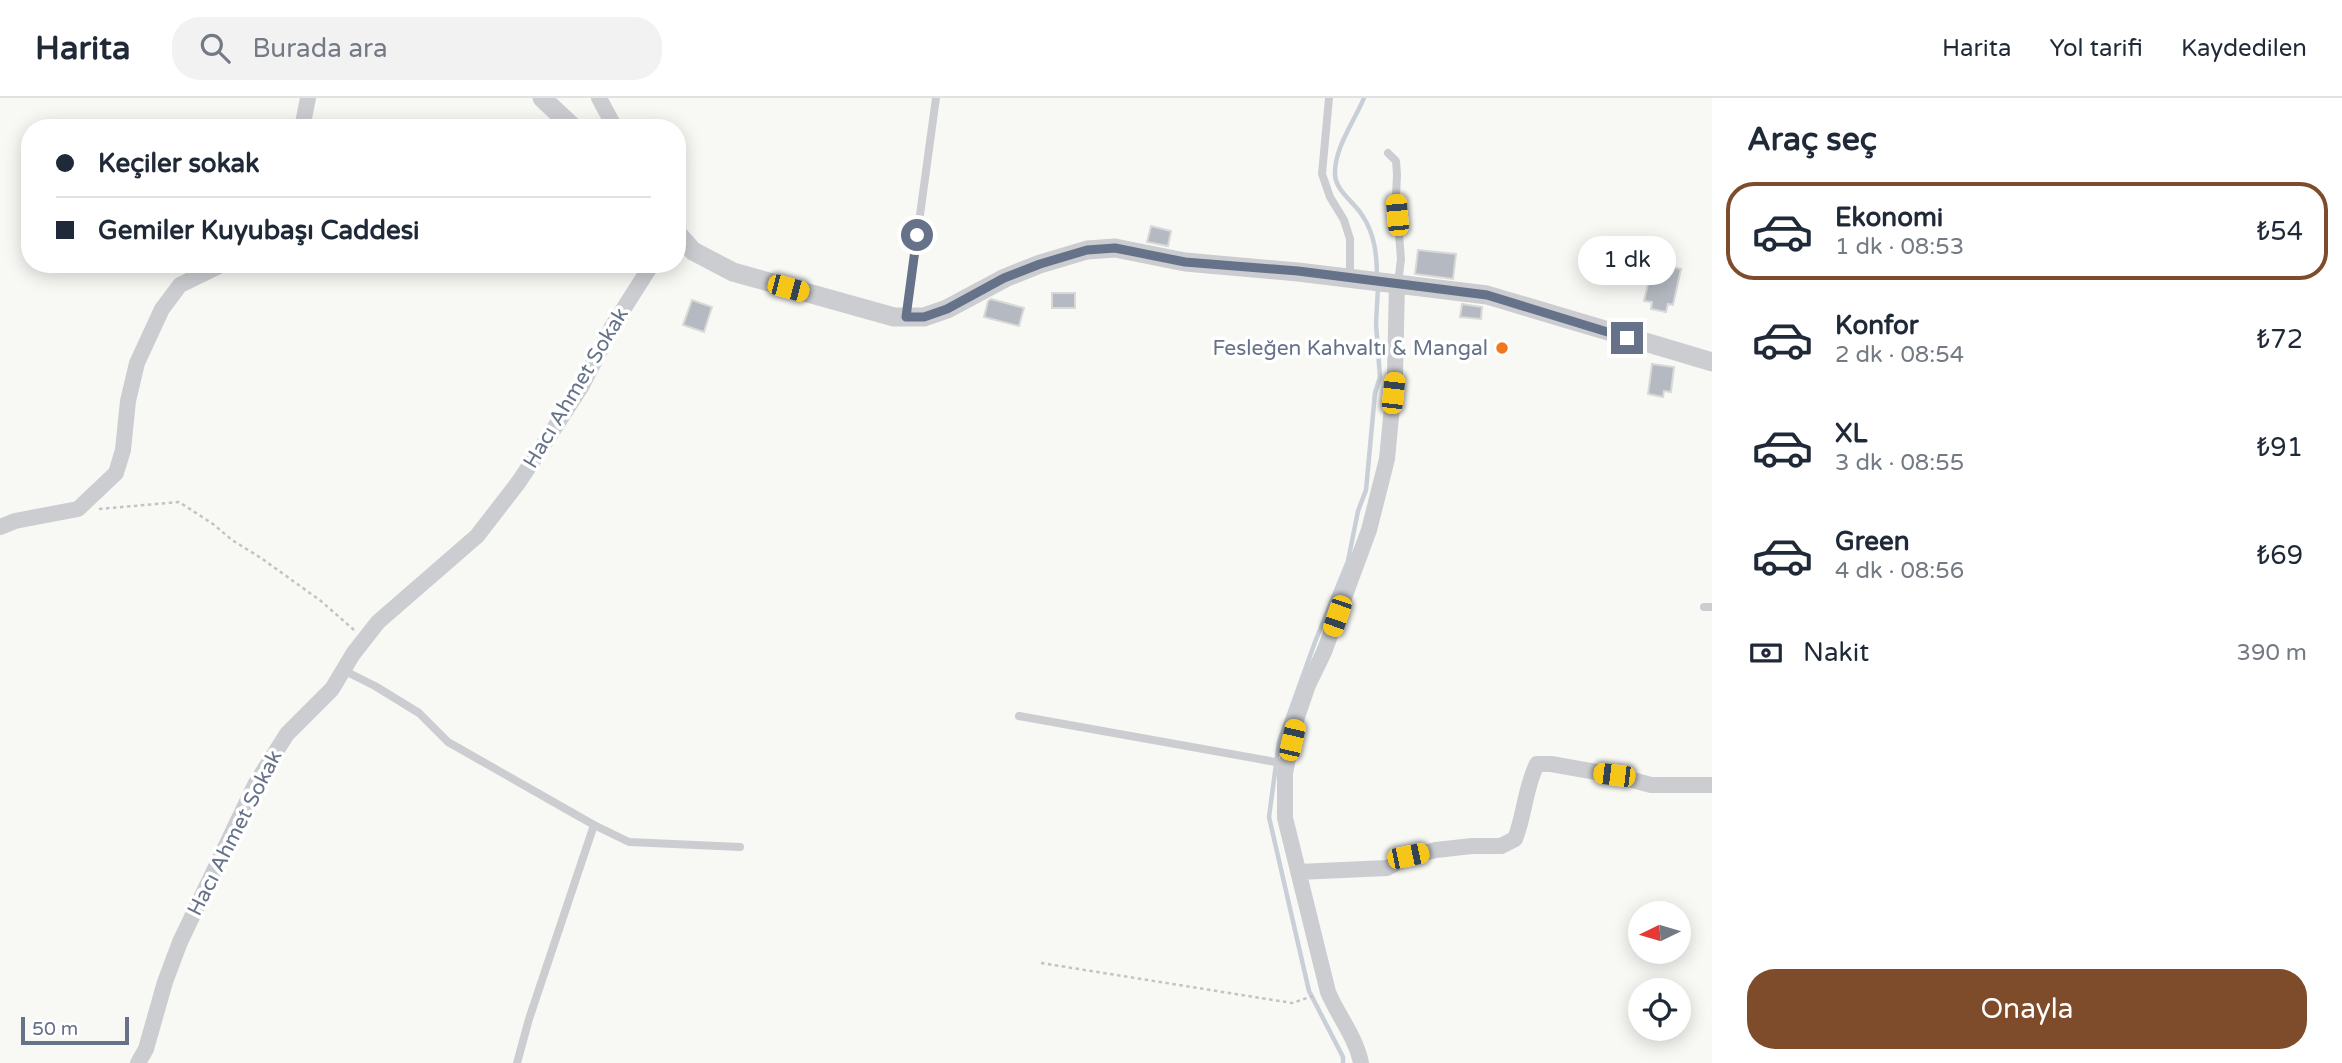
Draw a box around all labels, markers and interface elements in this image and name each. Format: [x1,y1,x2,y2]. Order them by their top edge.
search box [172,17,662,80]
text: Harita [35,29,130,68]
icon: search [196,29,234,67]
text: Burada ara [252,33,388,64]
text: Harita [1942,34,2011,63]
text: Yol tarifi [2049,34,2143,63]
text: Kaydedilen [2181,34,2307,63]
text: Araç seç [1747,121,1877,159]
text: Keçiler sokak [98,148,259,179]
car [1385,193,1410,237]
icon: car [1751,200,1814,263]
text: Ekonomi [1835,202,1943,233]
text: Gemiler Kuyubaşı Caddesi [98,215,420,246]
text: ₺54 [2257,216,2303,247]
route start [901,219,933,251]
text: 1 dk · 08:53 [1835,233,1964,261]
callout: 1 dk [1578,236,1676,286]
text: 1 dk [1603,246,1651,274]
car [765,272,812,304]
street label: Hacı Ahmet Sokak [518,303,634,473]
icon: car [1751,308,1814,371]
text: Konfor [1835,310,1919,341]
route end [1611,322,1643,354]
text: ₺72 [2257,324,2303,355]
place label: Fesleğen Kahvaltı & Mangal [1212,336,1488,361]
marker: Fesleğen Kahvaltı & Mangal [1494,340,1510,356]
text: 2 dk · 08:54 [1835,341,1964,369]
car [1381,371,1406,415]
icon: car [1751,416,1814,479]
text: XL [1835,418,1867,449]
text: ₺91 [2257,432,2303,463]
text: 3 dk · 08:55 [1835,449,1964,477]
icon: car [1751,524,1814,587]
text: Green [1835,526,1910,557]
text: ₺69 [2257,540,2303,571]
text: 4 dk · 08:56 [1835,557,1964,585]
car [1321,593,1354,639]
icon: cash [1747,634,1785,672]
text: Nakit [1803,637,1869,668]
text: 390 m [2237,639,2307,667]
car [1278,717,1307,763]
street label: Hacı Ahmet Sokak [182,746,288,920]
car [1592,762,1637,788]
car [1386,841,1431,871]
north arrow [1628,901,1690,964]
map controls [1628,901,1691,1041]
button: Onayla [1747,969,2307,1049]
button: locate [1628,978,1691,1041]
scale bar [21,1014,130,1046]
text: 50 m [32,1018,78,1040]

